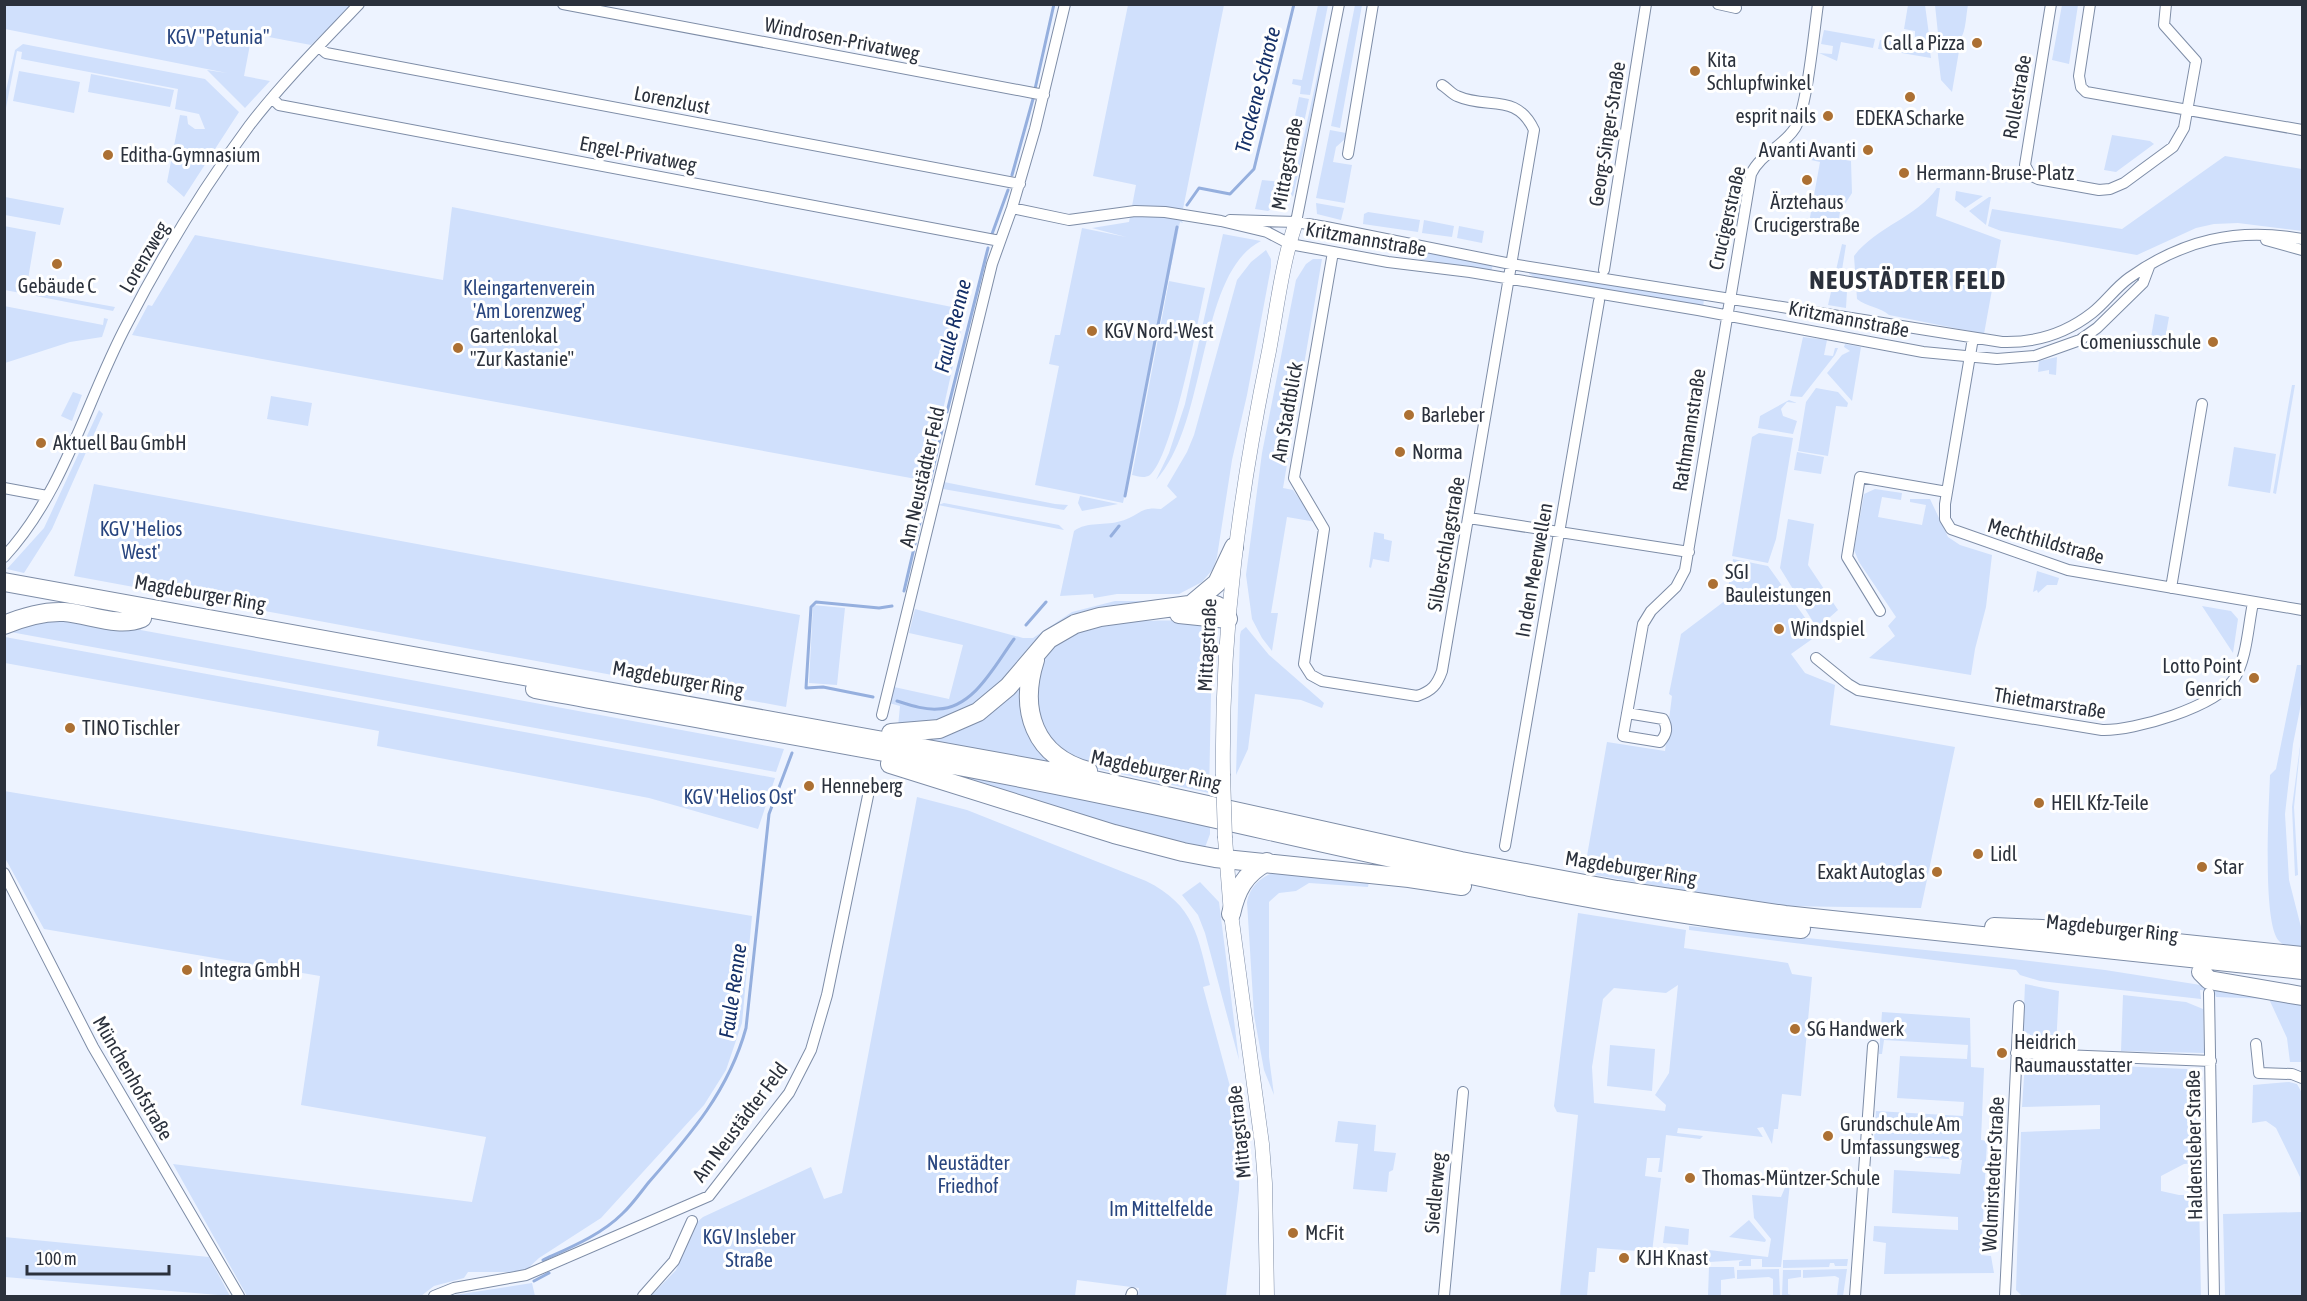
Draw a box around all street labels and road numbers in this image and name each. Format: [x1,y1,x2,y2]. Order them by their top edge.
street label: Windrosen-Privatweg [763,12,922,65]
street label: Rollestraße [1998,53,2035,141]
street label: Georg-Singer-Straße [1584,60,1629,208]
street label: Lorenzlust [632,81,712,118]
street label: Mittagstraße [1266,116,1307,212]
street label: Engel-Privatweg [578,131,699,176]
street label: Crucigerstraße [1703,164,1750,272]
street label: Lorenzweg [114,217,173,296]
street label: Kritzmannstraße [1304,217,1428,260]
street label: Kritzmannstraße [1787,296,1911,341]
street label: Am Stadtblick [1266,360,1307,464]
street label: Rathmannstraße [1667,367,1710,493]
street label: Am Neustädter Feld [894,404,949,549]
street label: Silberschlagstraße [1422,475,1469,613]
street label: In den Meerwellen [1510,501,1557,639]
street label: Mechthildstraße [1985,513,2107,568]
street label: Magdeburger Ring [133,570,268,615]
street label: Mittagstraße [1193,598,1220,692]
street label: Magdeburger Ring [611,656,746,701]
street label: Thietmarstraße [1992,682,2108,723]
street label: Magdeburger Ring [1089,744,1224,795]
street label: Magdeburger Ring [1564,846,1699,889]
street label: Magdeburger Ring [2045,909,2180,946]
street label: Münchenhofstraße [89,1012,178,1144]
street label: Am Neustädter Feld [687,1057,792,1186]
street label: Haldensleber Straße [2181,1070,2206,1220]
street label: Mittagstraße [1222,1084,1255,1180]
street label: Wolmirstedter Straße [1977,1096,2008,1252]
street label: Siedlerweg [1420,1151,1450,1234]

